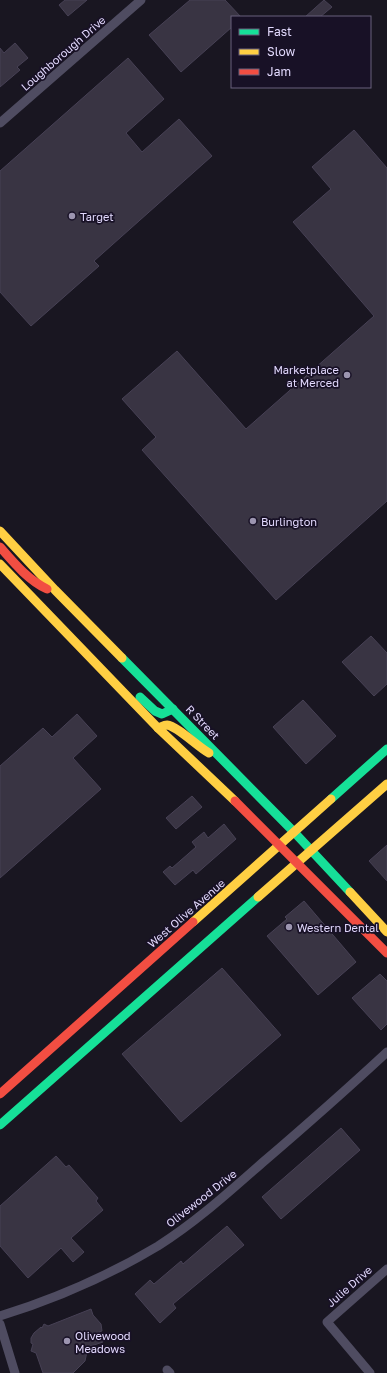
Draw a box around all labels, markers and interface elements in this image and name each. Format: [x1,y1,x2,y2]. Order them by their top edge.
street label: Loughborough Drive [18,13,108,93]
legend [231,16,371,88]
text: Fast [267,24,292,39]
text: Slow [267,44,295,59]
text: Jam [267,64,291,79]
place label: Target [80,210,114,223]
marker: Target [67,211,77,221]
place label: Marketplace at Merced [273,363,339,389]
marker: Marketplace at Merced [342,370,352,380]
place label: Burlington [261,515,317,528]
marker: Burlington [248,516,258,526]
street label: R Street [183,702,223,742]
street label: West Olive Avenue [145,876,227,950]
place label: Western Dental [297,921,379,934]
marker: Western Dental [284,922,294,932]
street label: Olivewood Drive [163,1167,239,1229]
street label: Julie Drive [324,1263,374,1309]
place label: Olivewood Meadows [75,1329,131,1355]
marker: Olivewood Meadows [62,1336,72,1346]

